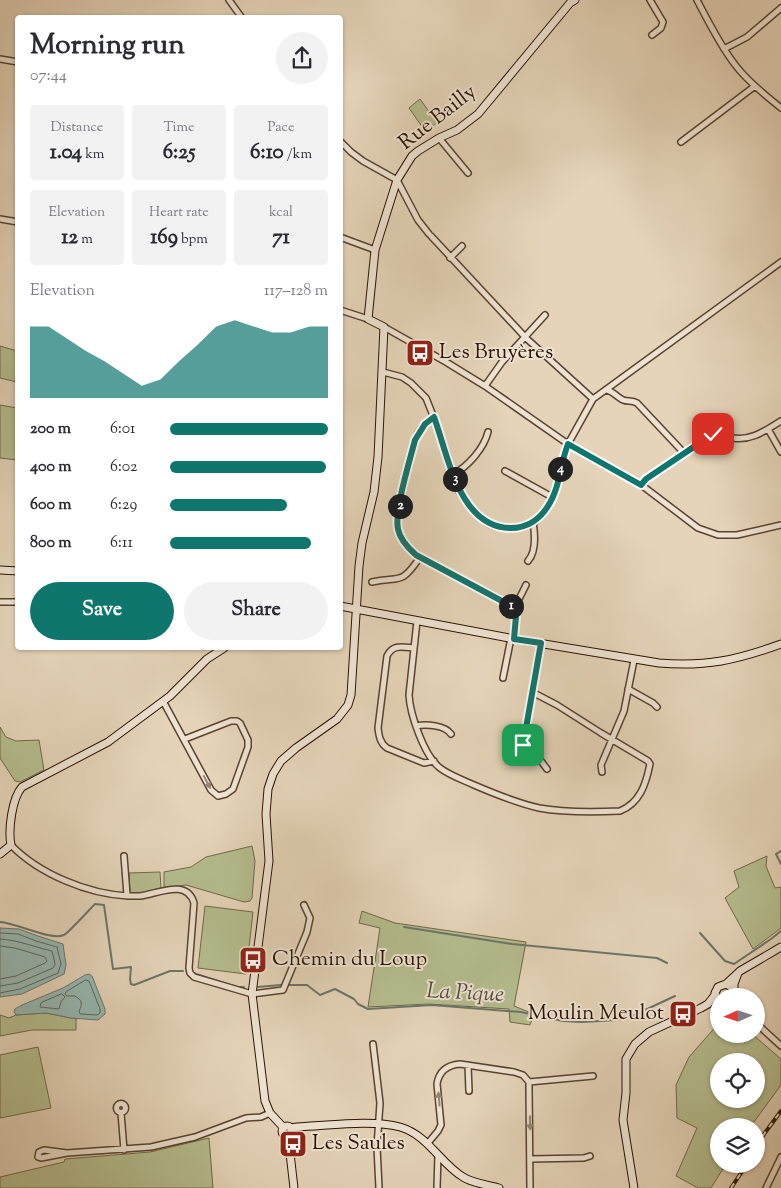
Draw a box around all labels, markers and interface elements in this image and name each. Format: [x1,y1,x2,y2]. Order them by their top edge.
text: Morning run [30,26,185,66]
button: share [276,32,328,84]
text: 07:44 [30,65,67,88]
street label: Rue Bailly [393,78,484,158]
text: Distance [51,118,103,138]
text: Time [163,118,195,138]
text: Pace [268,118,294,138]
text: 1.04 [50,138,82,168]
text: 6:25 [163,138,195,168]
text: 6:10 [250,138,284,168]
text: km [82,145,104,165]
text: /km [284,145,312,165]
text: Elevation [49,203,105,223]
text: Heart rate [149,203,209,223]
text: kcal [269,203,293,223]
text: 12 [61,223,78,253]
text: 169 [150,223,178,253]
text: 71 [272,223,290,253]
text: m [78,230,93,250]
text: bpm [178,230,208,250]
text: Elevation [30,280,95,303]
text: 117–128 m [264,280,328,303]
bus stop icon: Les Bruyères [405,338,435,368]
place label: Les Bruyères [439,338,553,368]
pin [692,413,734,455]
text: 200 m [30,418,71,441]
text: 6:01 [110,418,136,441]
icon: check [699,420,727,448]
text: 400 m [30,456,72,479]
text: 6:02 [110,456,138,479]
pin: 4 [548,456,572,482]
text: 4 [557,459,564,479]
pin: 3 [442,466,468,492]
text: 3 [453,469,458,489]
text: 600 m [30,494,72,517]
text: 6:29 [110,494,137,517]
pin: 2 [388,494,412,518]
text: 2 [397,496,404,516]
text: 800 m [30,532,72,555]
text: 6:11 [110,532,133,555]
button: Save [30,582,174,640]
button: Share [184,582,328,640]
pin: 1 [498,594,524,618]
text: 1 [509,596,514,616]
pin [502,724,544,766]
icon: arrive [509,731,537,759]
one-way arrow [203,775,211,790]
bus stop icon: Chemin du Loup [238,945,268,975]
place label: Chemin du Loup [272,945,427,975]
water label: La Pique [425,976,505,1012]
north arrow [710,988,765,1042]
map controls [710,988,765,1173]
place label: Moulin Meulot [528,999,664,1029]
bus stop icon: Moulin Meulot [668,999,698,1029]
button: locate [710,1053,765,1108]
one-way arrow [434,1090,442,1106]
one-way arrow [526,1115,534,1131]
button: layers [710,1118,765,1173]
bus stop icon: Les Saules [278,1129,308,1159]
place label: Les Saules [312,1129,405,1159]

